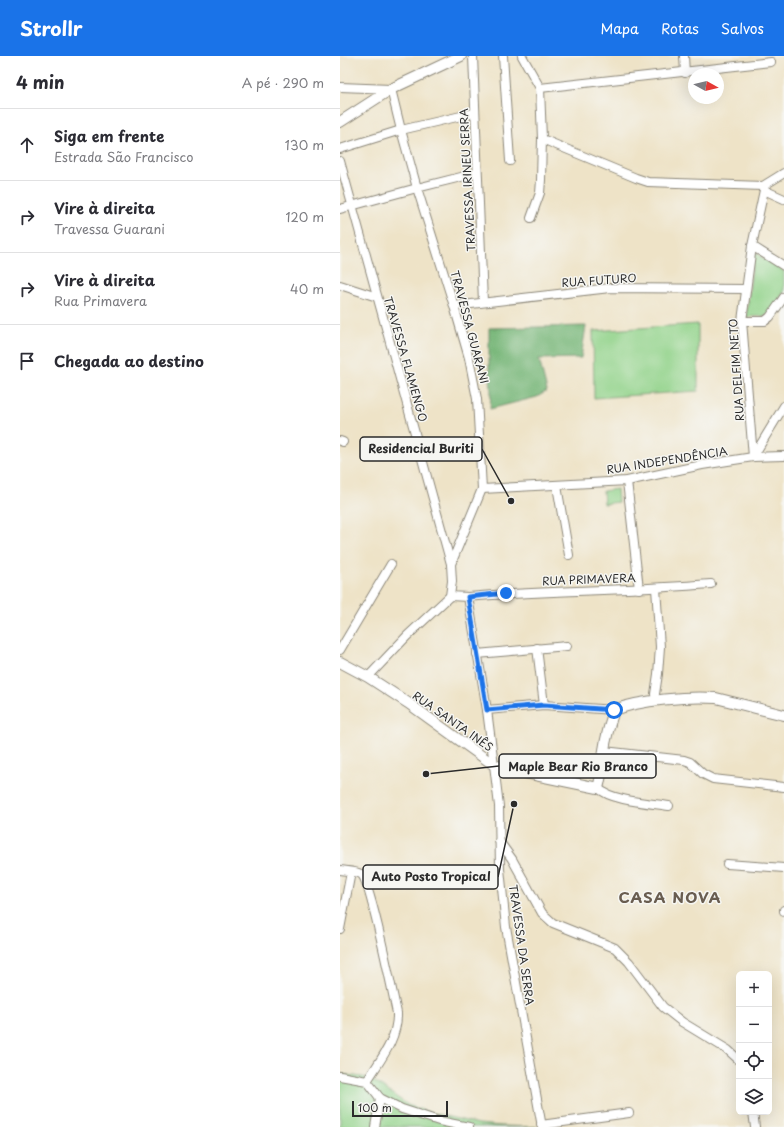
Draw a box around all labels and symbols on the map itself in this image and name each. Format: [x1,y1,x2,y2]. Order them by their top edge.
north arrow [688,68,724,104]
street label: TRAVESSA IRINEU SERRA [455,107,479,252]
street label: TRAVESSA GUARANI [447,268,493,386]
street label: RUA FUTURO [561,269,637,291]
street label: TRAVESSA FLAMENGO [380,294,432,424]
street label: RUA DELFIM NETO [724,318,748,422]
callout: Residencial Buriti [360,437,482,461]
text: Residencial Buriti [368,439,474,457]
street label: RUA INDEPENDÊNCIA [605,442,729,478]
street label: RUA PRIMAVERA [542,569,636,589]
route end [497,584,515,602]
street label: RUA SANTA INÊS [409,687,497,755]
route start [605,701,623,719]
callout: Maple Bear Rio Branco [499,754,656,778]
text: Maple Bear Rio Branco [508,757,648,775]
callout: Auto Posto Tropical [363,865,498,889]
text: Auto Posto Tropical [371,867,491,885]
street label: TRAVESSA DA SERRA [505,883,539,1007]
district label: CASA NOVA [618,885,722,908]
scale bar [352,1099,448,1118]

